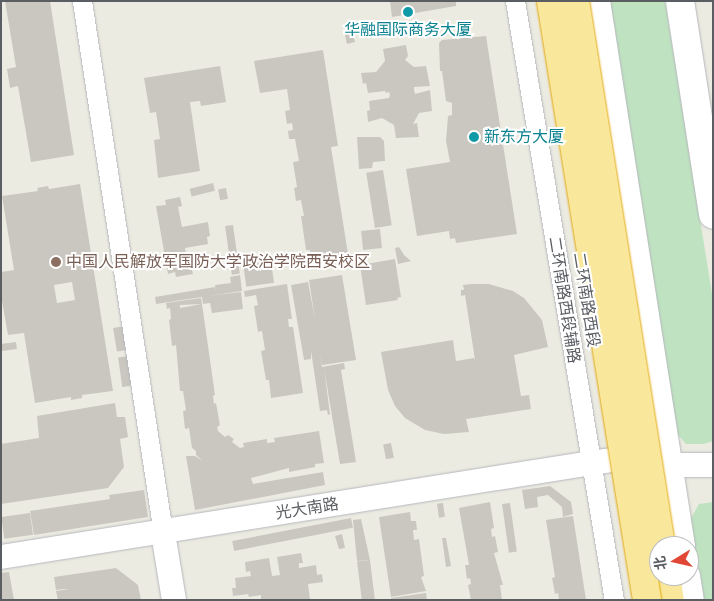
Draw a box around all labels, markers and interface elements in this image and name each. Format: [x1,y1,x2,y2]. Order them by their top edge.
marker: 华融国际商务大厦 [402,6,414,18]
place label: 华融国际商务大厦 [344,20,472,40]
place label: 新东方大厦 [484,127,564,147]
marker: 新东方大厦 [468,131,480,143]
street label: 二环南路西段辅路 [545,235,583,365]
street label: 二环南路西段 [569,251,603,349]
place label: 中国人民解放军国防大学政治学院西安校区 [66,252,370,272]
marker: 中国人民解放军国防大学政治学院西安校区 [50,256,62,268]
street label: 光大南路 [274,495,340,523]
north arrow [649,536,699,586]
text: 北 [650,555,670,572]

